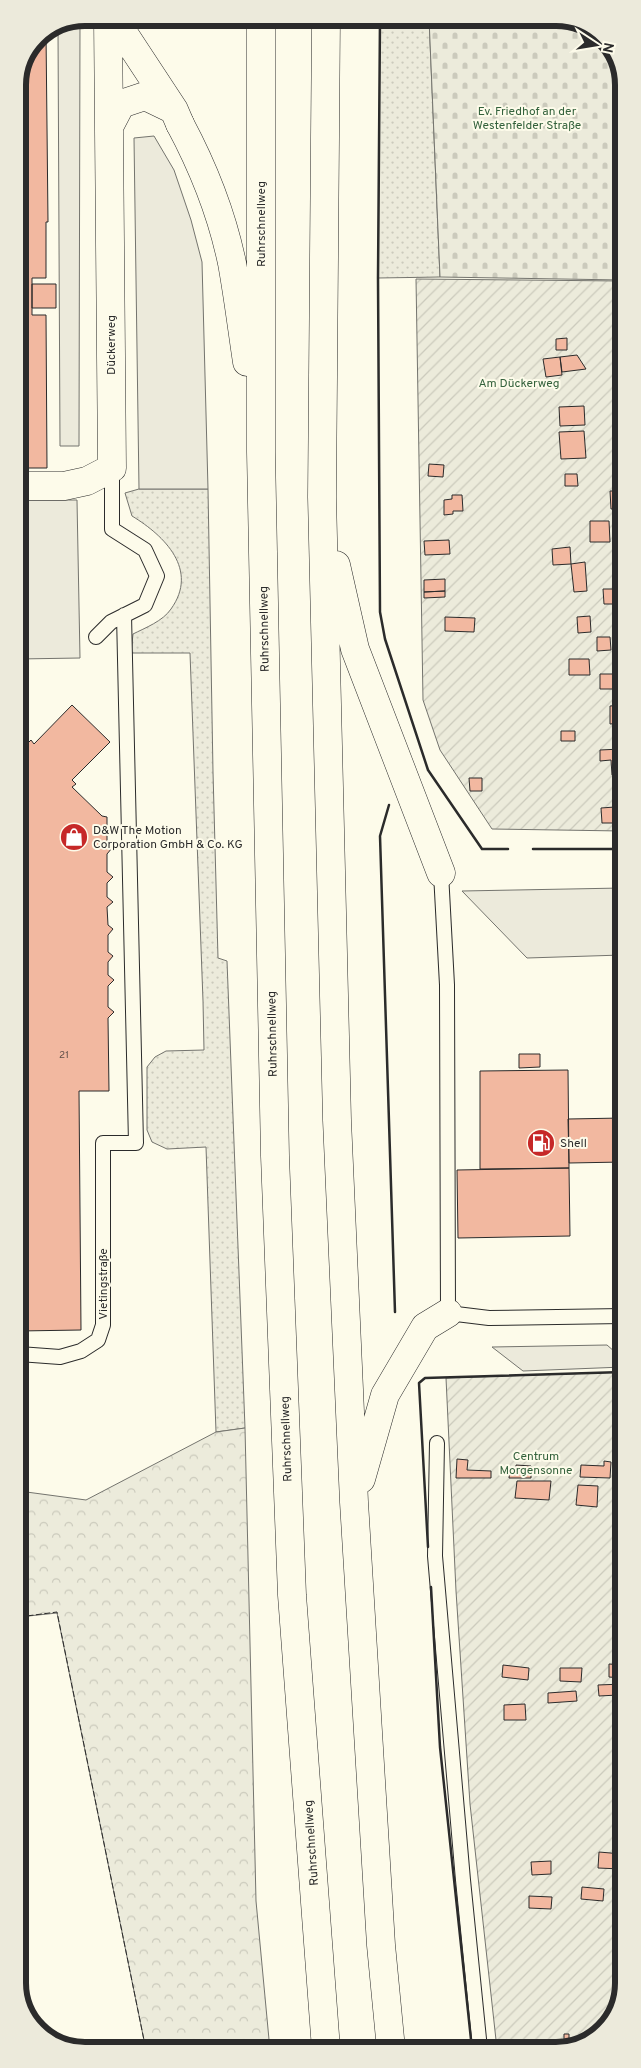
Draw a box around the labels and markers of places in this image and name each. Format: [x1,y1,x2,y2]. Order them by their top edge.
shop icon: D&W The Motion Corporation GmbH & Co. KG [59,822,89,852]
place label: D&W The Motion Corporation GmbH & Co. KG [93,823,243,853]
fuel station icon: Shell [526,1128,556,1158]
place label: Shell [560,1136,587,1152]

